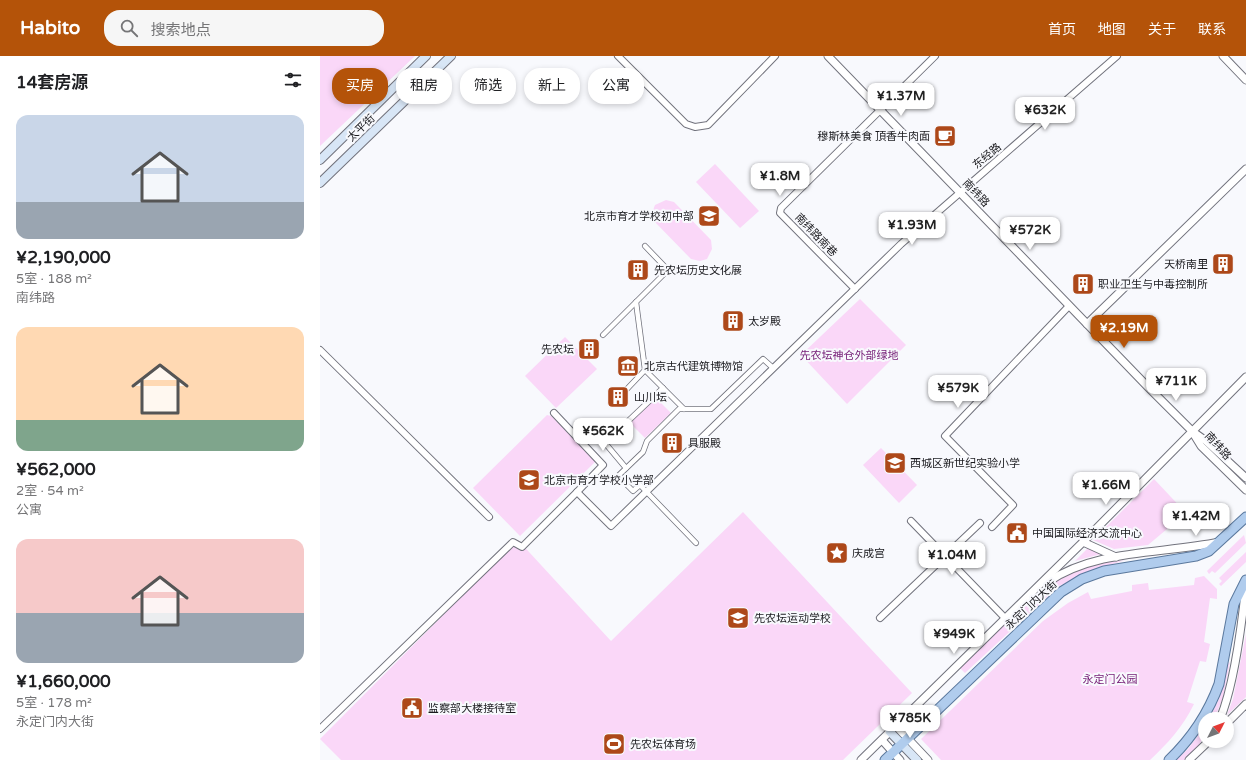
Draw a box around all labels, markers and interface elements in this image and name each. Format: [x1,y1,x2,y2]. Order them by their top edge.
search box [104,10,384,46]
text: Habito [20,17,80,39]
icon: search [118,17,140,39]
text: 搜索地点 [150,21,210,39]
text: 首页 [1048,21,1076,38]
text: 地图 [1098,21,1126,38]
text: 关于 [1148,21,1176,38]
text: 联系 [1198,21,1226,38]
chip: 买房 [332,68,388,104]
chip: 租房 [396,68,452,104]
chip: 筛选 [460,68,516,104]
chip: 新上 [524,68,580,104]
chip: 公寓 [588,68,644,104]
icon: filters [282,69,304,91]
text: 14套房源 [16,72,88,93]
pin: ¥1.37M [868,83,934,117]
text: ¥1.37M [877,88,925,104]
pin: ¥632K [1017,97,1073,131]
text: ¥632K [1024,102,1066,118]
street label: 太平街 [345,112,377,144]
cafe icon: 穆斯林美食 頂香牛肉面 [932,123,958,149]
place label: 穆斯林美食 頂香牛肉面 [817,130,930,143]
street label: 东经路 [970,140,1004,172]
icon: home [124,141,196,213]
pin: ¥1.8M [752,163,808,197]
text: ¥1.8M [760,168,800,184]
street label: 南纬路 [960,177,992,209]
school or university icon: 北京市育才学校初中部 [696,203,722,229]
place label: 北京市育才学校初中部 [584,210,694,223]
street label: 南纬路南巷 [792,211,840,259]
pin: ¥1.93M [879,212,945,246]
text: ¥1.93M [888,217,936,233]
pin: ¥572K [1002,217,1058,251]
text: ¥572K [1009,222,1051,238]
text: ¥2,190,000 [16,247,111,268]
building icon: 天桥南里 [1210,251,1236,277]
building icon: 先农坛历史文化展 [625,257,651,283]
place label: 天桥南里 [1164,258,1208,271]
place label: 先农坛历史文化展 [654,264,742,277]
text: 5室 · 188 m² [16,271,92,287]
building icon: 职业卫生与中毒控制所 [1070,271,1096,297]
place label: 职业卫生与中毒控制所 [1098,278,1208,291]
text: 南纬路 [16,290,55,306]
building icon: 太岁殿 [720,308,746,334]
place label: 太岁殿 [748,315,781,328]
pin: ¥2.19M [1091,315,1157,349]
text: ¥2.19M [1100,320,1148,336]
building icon: 先农坛 [576,336,602,362]
place label: 先农坛 [541,343,574,356]
park label: 先农坛神仓外部绿地 [800,349,899,362]
icon: home [124,353,196,425]
museum icon: 北京古代建筑博物馆 [615,353,641,379]
place label: 北京古代建筑博物馆 [644,360,743,373]
pin: ¥711K [1148,368,1204,402]
text: ¥711K [1155,373,1197,389]
pin: ¥579K [930,375,986,409]
text: ¥579K [937,380,979,396]
building icon: 山川坛 [605,384,631,410]
place label: 山川坛 [634,391,667,404]
pin: ¥562K [575,418,631,452]
text: ¥562K [582,423,624,439]
street label: 南纬路 [1202,429,1234,463]
building icon: 具服殿 [659,430,685,456]
place label: 具服殿 [688,437,721,450]
school or university icon: 西城区新世纪实验小学 [882,450,908,476]
place label: 西城区新世纪实验小学 [910,457,1020,470]
text: ¥562,000 [16,459,96,480]
school or university icon: 北京市育才学校小学部 [516,467,542,493]
pin: ¥1.66M [1073,472,1139,506]
place label: 北京市育才学校小学部 [544,474,654,487]
text: ¥1.66M [1082,477,1130,493]
text: 2室 · 54 m² [16,483,84,499]
text: 公寓 [16,502,42,518]
pin: ¥1.42M [1163,503,1229,537]
text: ¥1.42M [1172,508,1220,524]
public building icon: 中国国际经济交流中心 [1004,520,1030,546]
place label: 中国国际经济交流中心 [1032,527,1142,540]
place icon: 庆成宫 [824,540,850,566]
pin: ¥1.04M [919,542,985,576]
place label: 庆成宫 [852,547,885,560]
text: ¥1.04M [928,547,976,563]
icon: home [124,565,196,637]
street label: 永定门内大街 [1002,578,1060,632]
school or university icon: 先农坛运动学校 [725,605,751,631]
place label: 先农坛运动学校 [754,612,831,625]
pin: ¥949K [926,621,982,655]
text: ¥949K [933,626,975,642]
text: ¥1,660,000 [16,671,111,692]
park label: 永定门公园 [1083,673,1138,686]
text: 5室 · 178 m² [16,695,92,711]
public building icon: 监察部大楼接待室 [399,695,425,721]
place label: 监察部大楼接待室 [428,702,516,715]
pin: ¥785K [882,705,938,739]
text: ¥785K [889,710,931,726]
north arrow [1198,712,1234,748]
map controls [1198,712,1234,748]
text: 永定门内大街 [16,714,94,730]
sports icon: 先农坛体育场 [601,731,627,757]
place label: 先农坛体育场 [630,738,696,751]

